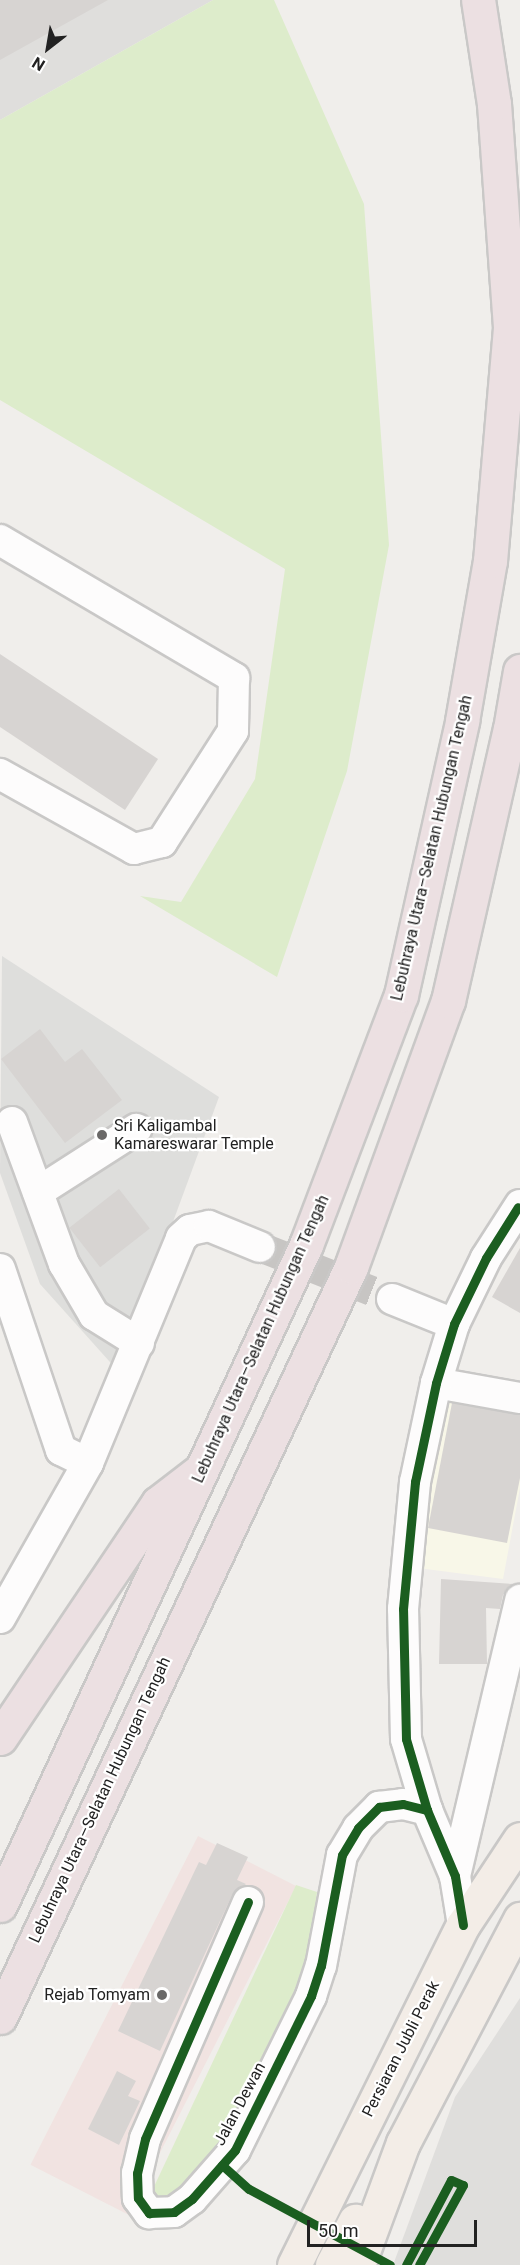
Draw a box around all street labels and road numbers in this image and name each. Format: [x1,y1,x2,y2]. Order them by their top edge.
street label: Lebuhraya Utara–Selatan Hubungan Tengah [387,693,477,1003]
street label: Lebuhraya Utara–Selatan Hubungan Tengah [188,1192,334,1486]
street label: Lebuhraya Utara–Selatan Hubungan Tengah [25,1654,175,1946]
street label: Persiaran Jubli Perak [358,1978,444,2120]
street label: Jalan Dewan [210,2059,270,2149]

